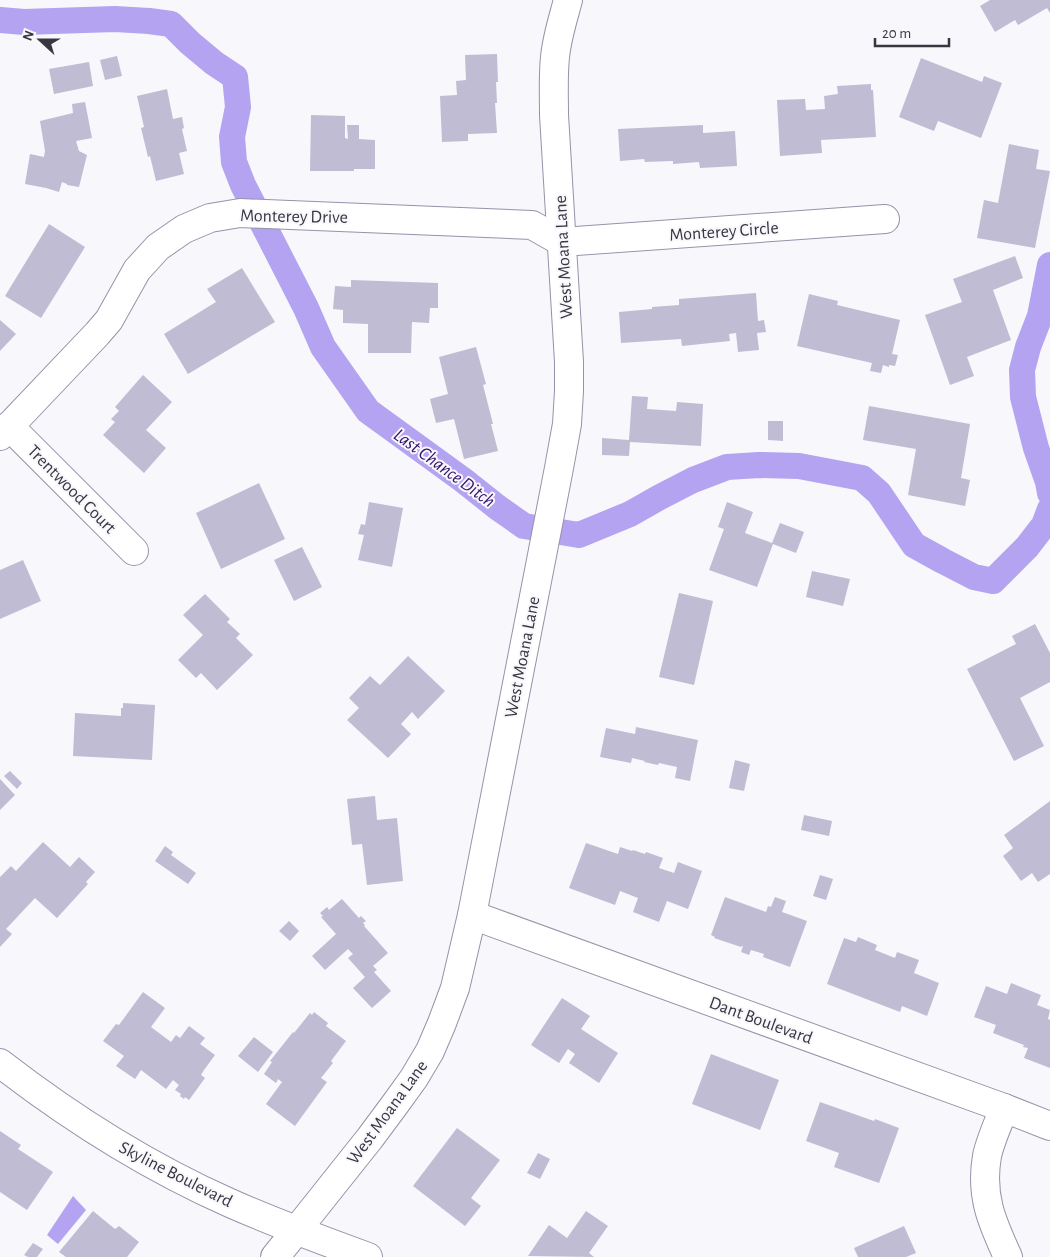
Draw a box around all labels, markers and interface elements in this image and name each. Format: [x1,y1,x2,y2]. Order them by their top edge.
north arrow [15,15,65,65]
scale bar [875,15,949,47]
text: 20 m [882,26,911,41]
text: N [21,29,37,43]
street label: West Moana Lane [552,195,576,319]
street label: Monterey Drive [240,207,348,227]
street label: Monterey Circle [669,219,779,245]
water label: Last Chance Ditch [390,425,498,511]
street label: Trentwood Court [24,442,119,538]
street label: West Moana Lane [502,595,544,720]
street label: Dant Boulevard [707,994,815,1048]
street label: West Moana Lane [344,1057,431,1168]
street label: Skyline Boulevard [116,1139,235,1211]

